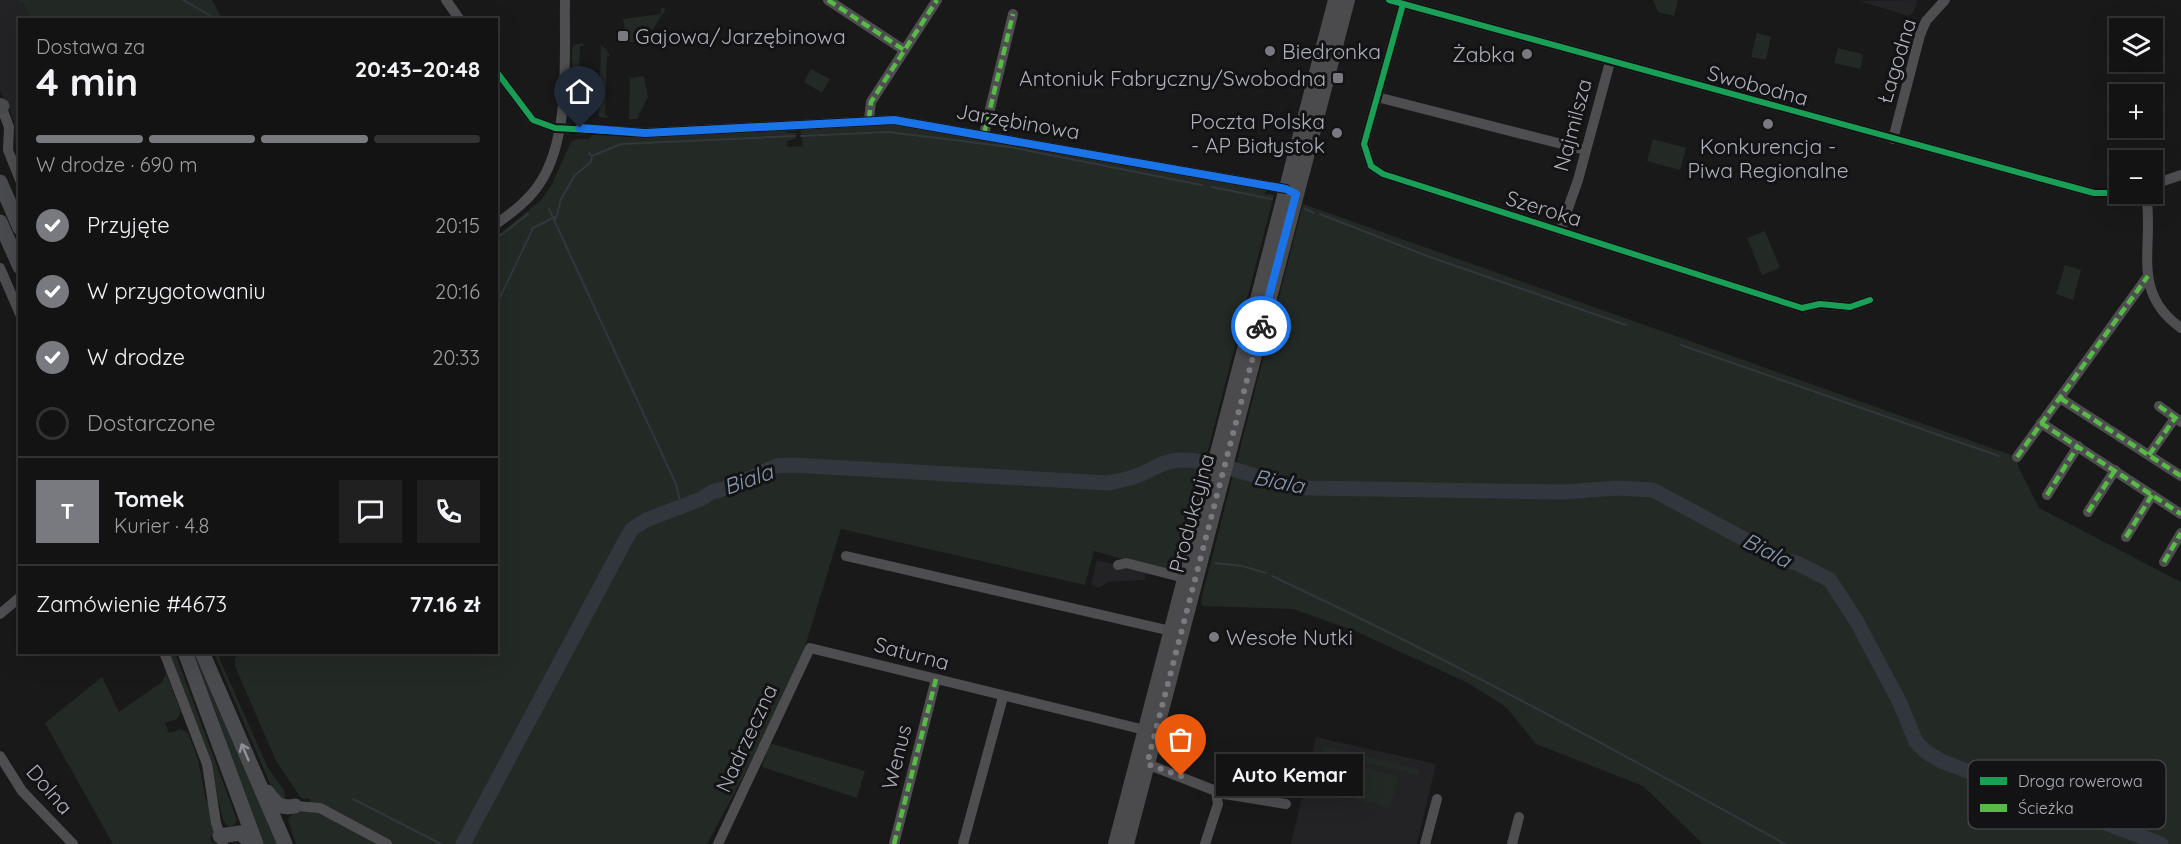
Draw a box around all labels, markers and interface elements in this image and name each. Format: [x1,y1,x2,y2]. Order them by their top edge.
street label: Łagodna [1871,15,1921,107]
map controls [2109,18,2163,204]
button: layers [2109,18,2163,72]
place label: Gajowa/Jarzębinowa [635,23,846,49]
marker: Gajowa/Jarzębinowa [616,29,630,43]
text: Dostawa za [36,34,145,59]
place label: Biedronka [1282,38,1381,64]
place label: Żabka [1452,41,1515,67]
marker: Biedronka [1263,44,1277,58]
marker: Żabka [1520,47,1534,61]
text: 20:43–20:48 [355,55,480,83]
text: 4 min [36,57,138,106]
street label: Swobodna [1705,59,1811,111]
place label: Antoniuk Fabryczny/Swobodna [1019,65,1326,91]
pin [554,66,605,128]
marker: Antoniuk Fabryczny/Swobodna [1331,71,1345,85]
icon: home [563,75,596,108]
street label: Najmilsza [1547,76,1597,174]
button: + [2109,84,2163,138]
street label: Jarzębinowa [954,97,1082,145]
place label: Poczta Polska - AP Białystok [1190,108,1325,158]
marker: Konkurencja - Piwa Regionalne [1761,117,1775,131]
marker: Poczta Polska - AP Białystok [1330,126,1344,140]
place label: Konkurencja - Piwa Regionalne [1687,133,1849,183]
button: − [2109,150,2163,204]
text: W drodze · 690 m [36,152,197,177]
street label: Szeroka [1503,184,1585,232]
icon: check [36,209,69,242]
text: Przyjęte [87,211,170,239]
text: 20:15 [435,213,480,238]
icon: check [36,275,69,308]
text: W przygotowaniu [87,277,266,305]
text: 20:16 [435,279,480,304]
courier [1231,296,1291,356]
icon: bike [1245,310,1278,343]
icon: check [36,341,69,374]
text: W drodze [87,343,185,371]
text: 20:33 [432,345,480,370]
text: Dostarczone [87,409,216,437]
street label: Produkcyjna [1163,451,1219,575]
water label: Biala [719,457,778,501]
water label: Biala [1251,462,1308,500]
button: chat [339,480,402,543]
button: phone [417,480,480,543]
text: Tomek [114,485,185,513]
text: T [61,497,74,525]
text: Kurier · 4.8 [114,513,209,538]
water label: Biala [1738,526,1797,575]
text: Zamówienie #4673 [36,590,227,618]
text: 77.16 zł [410,590,480,618]
place label: Wesołe Nutki [1226,624,1353,650]
marker: Wesołe Nutki [1207,630,1221,644]
street label: Saturna [872,631,952,675]
street label: Nadrzeczna [710,680,782,796]
pin [1155,714,1206,776]
street label: Wenus [875,722,917,792]
icon: bag [1164,723,1197,756]
one-way arrow [239,743,251,761]
callout: Auto Kemar [1217,755,1364,797]
street label: Dolna [21,759,79,819]
legend [1968,760,2166,829]
text: Auto Kemar [1232,762,1347,787]
text: Droga rowerowa [2018,771,2143,791]
text: Ścieżka [2018,798,2074,818]

